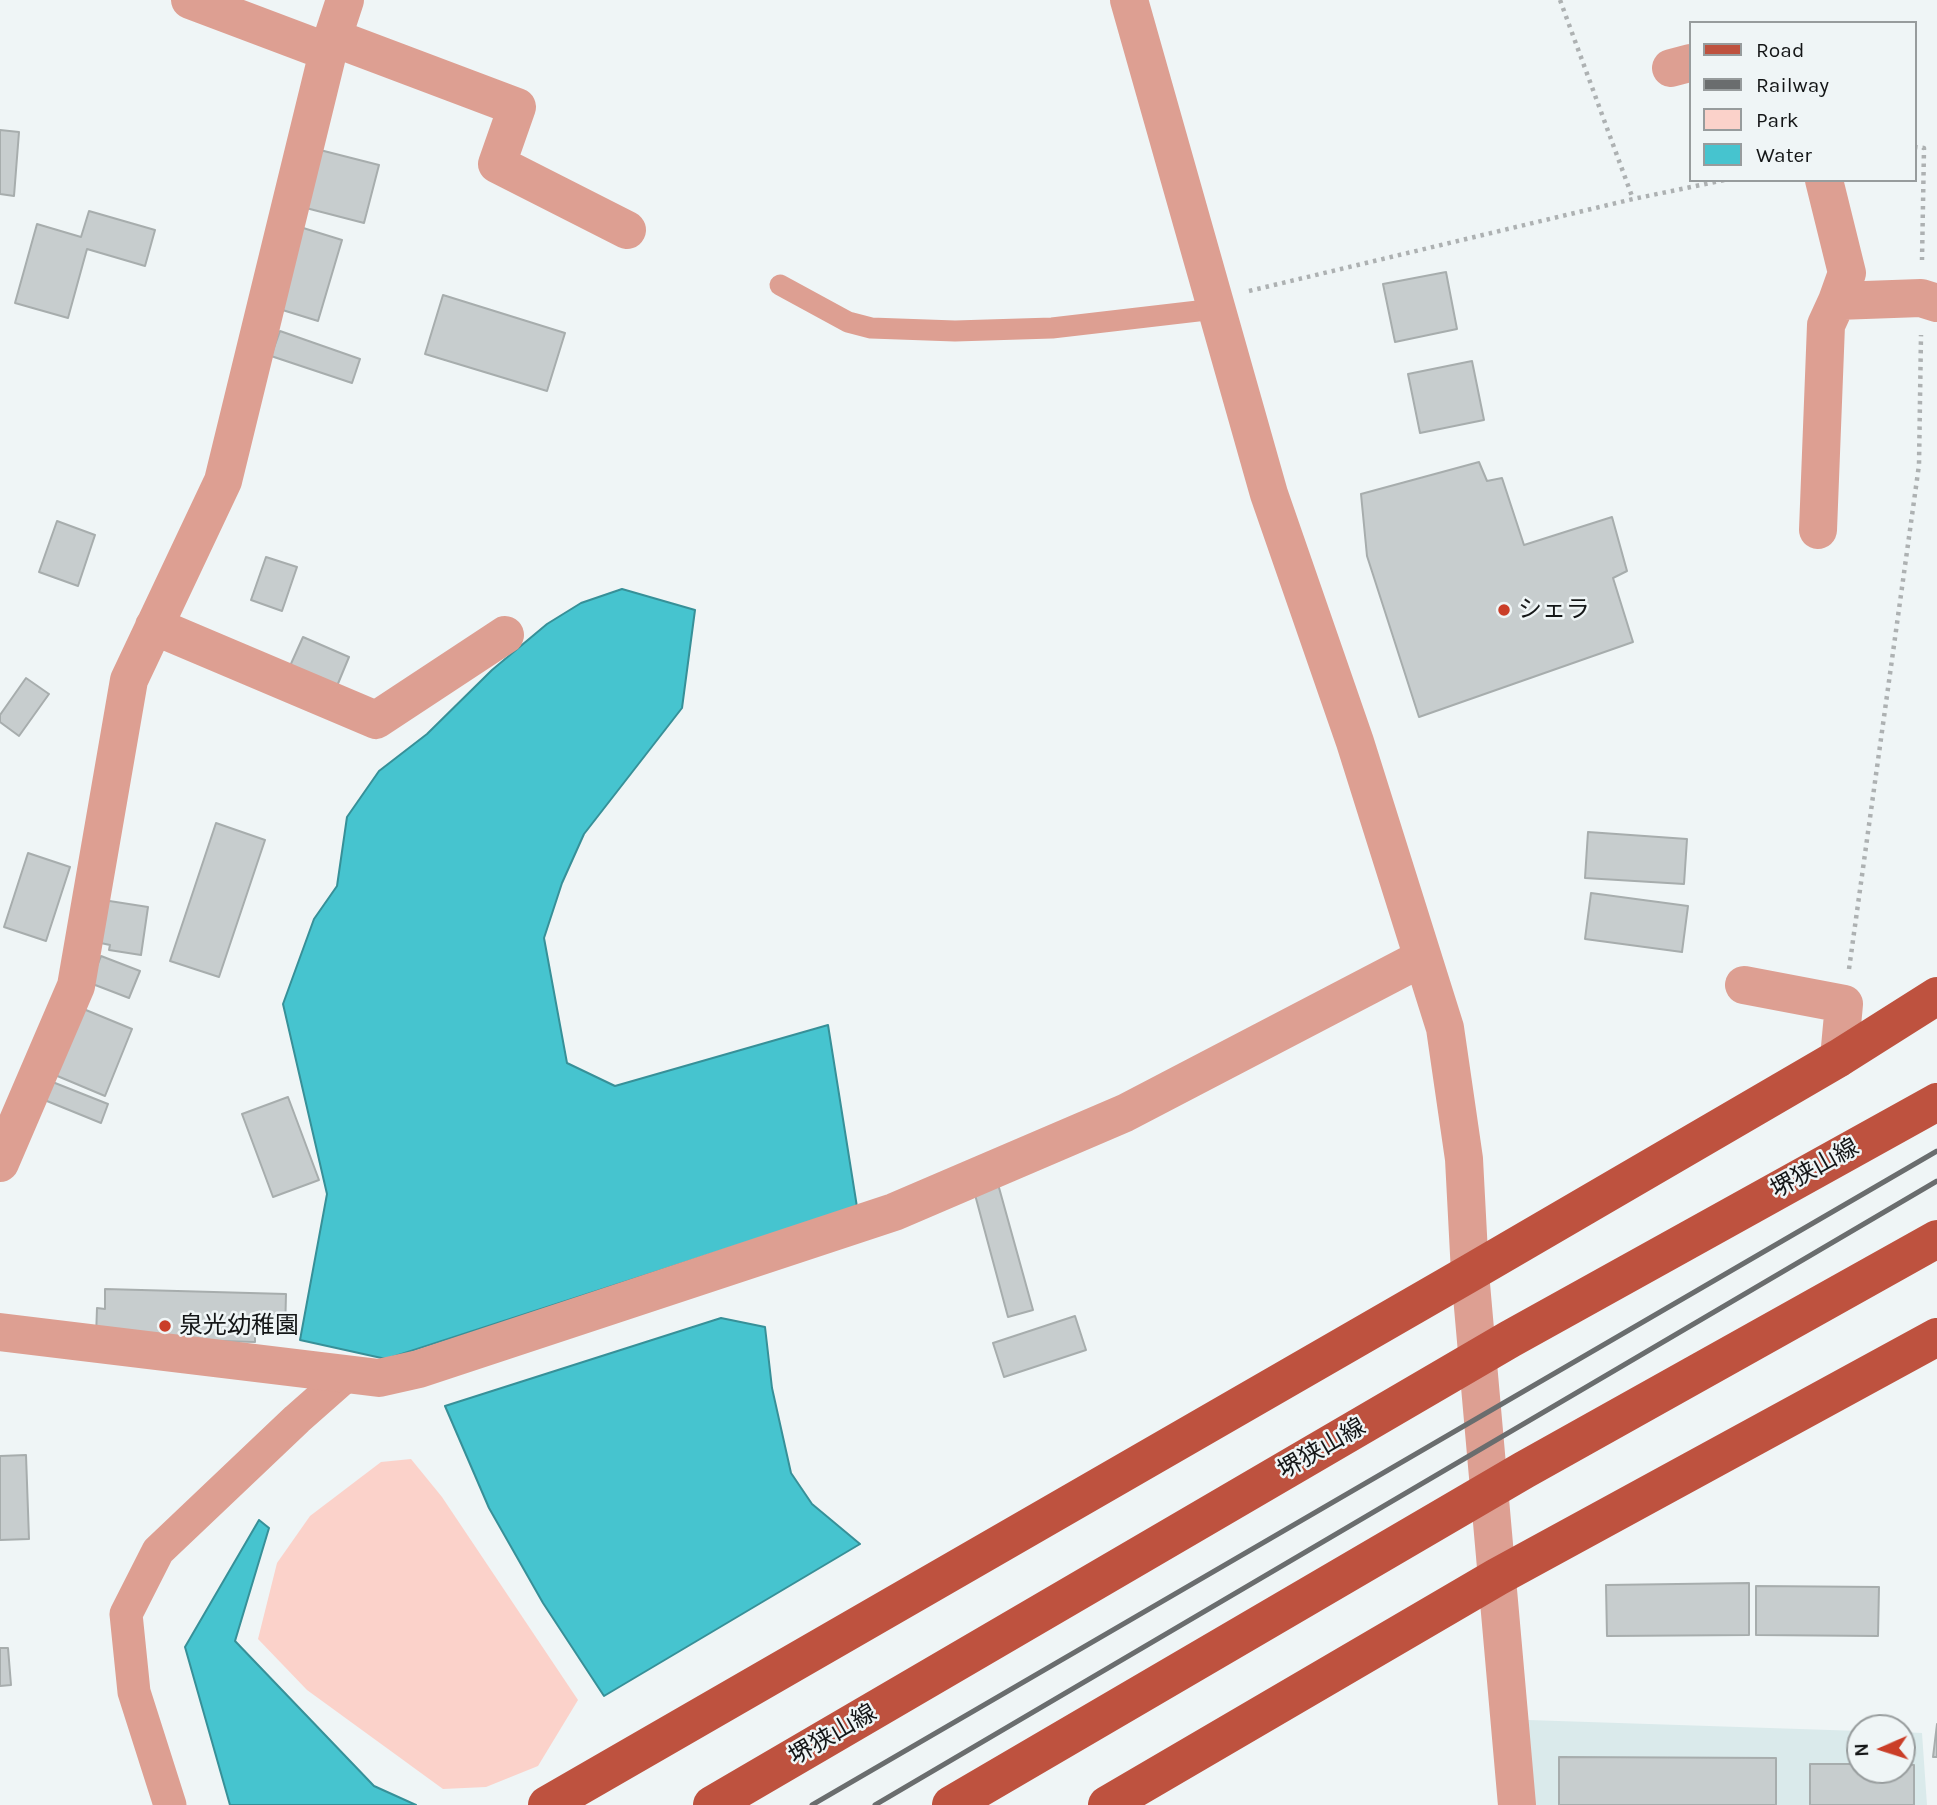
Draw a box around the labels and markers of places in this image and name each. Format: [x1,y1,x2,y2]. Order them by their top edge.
place label: シェラ [1518,596,1590,624]
marker: シェラ [1496,602,1512,618]
place label: 泉光幼稚園 [179,1312,299,1340]
marker: 泉光幼稚園 [157,1318,173,1334]

